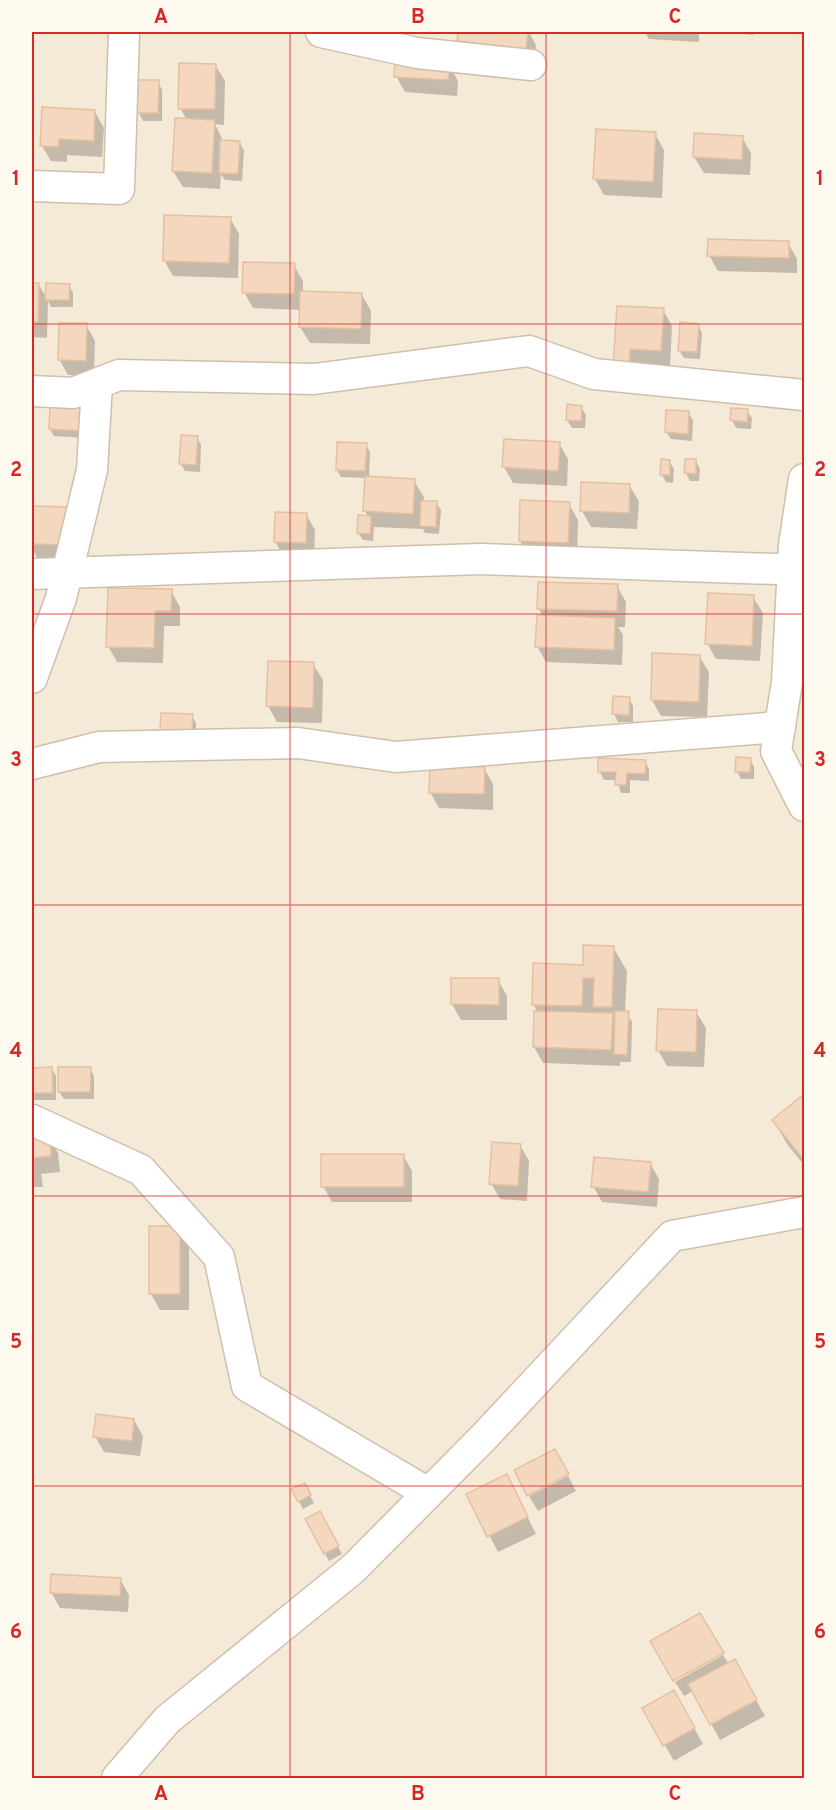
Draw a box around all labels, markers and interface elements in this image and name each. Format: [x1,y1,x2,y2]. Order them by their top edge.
text: A [154,5,168,31]
text: B [411,5,425,31]
text: C [669,5,681,31]
text: 1 [12,167,20,193]
text: 1 [816,167,824,193]
text: 2 [10,458,22,484]
text: 2 [814,458,826,484]
text: 3 [10,748,22,774]
text: 3 [814,748,826,774]
text: 4 [10,1039,22,1065]
text: 4 [814,1039,826,1065]
text: 5 [10,1330,22,1356]
text: 5 [814,1330,826,1356]
text: 6 [10,1620,22,1646]
text: 6 [814,1620,826,1646]
text: A [154,1782,168,1808]
text: B [411,1782,425,1808]
text: C [669,1782,681,1808]

